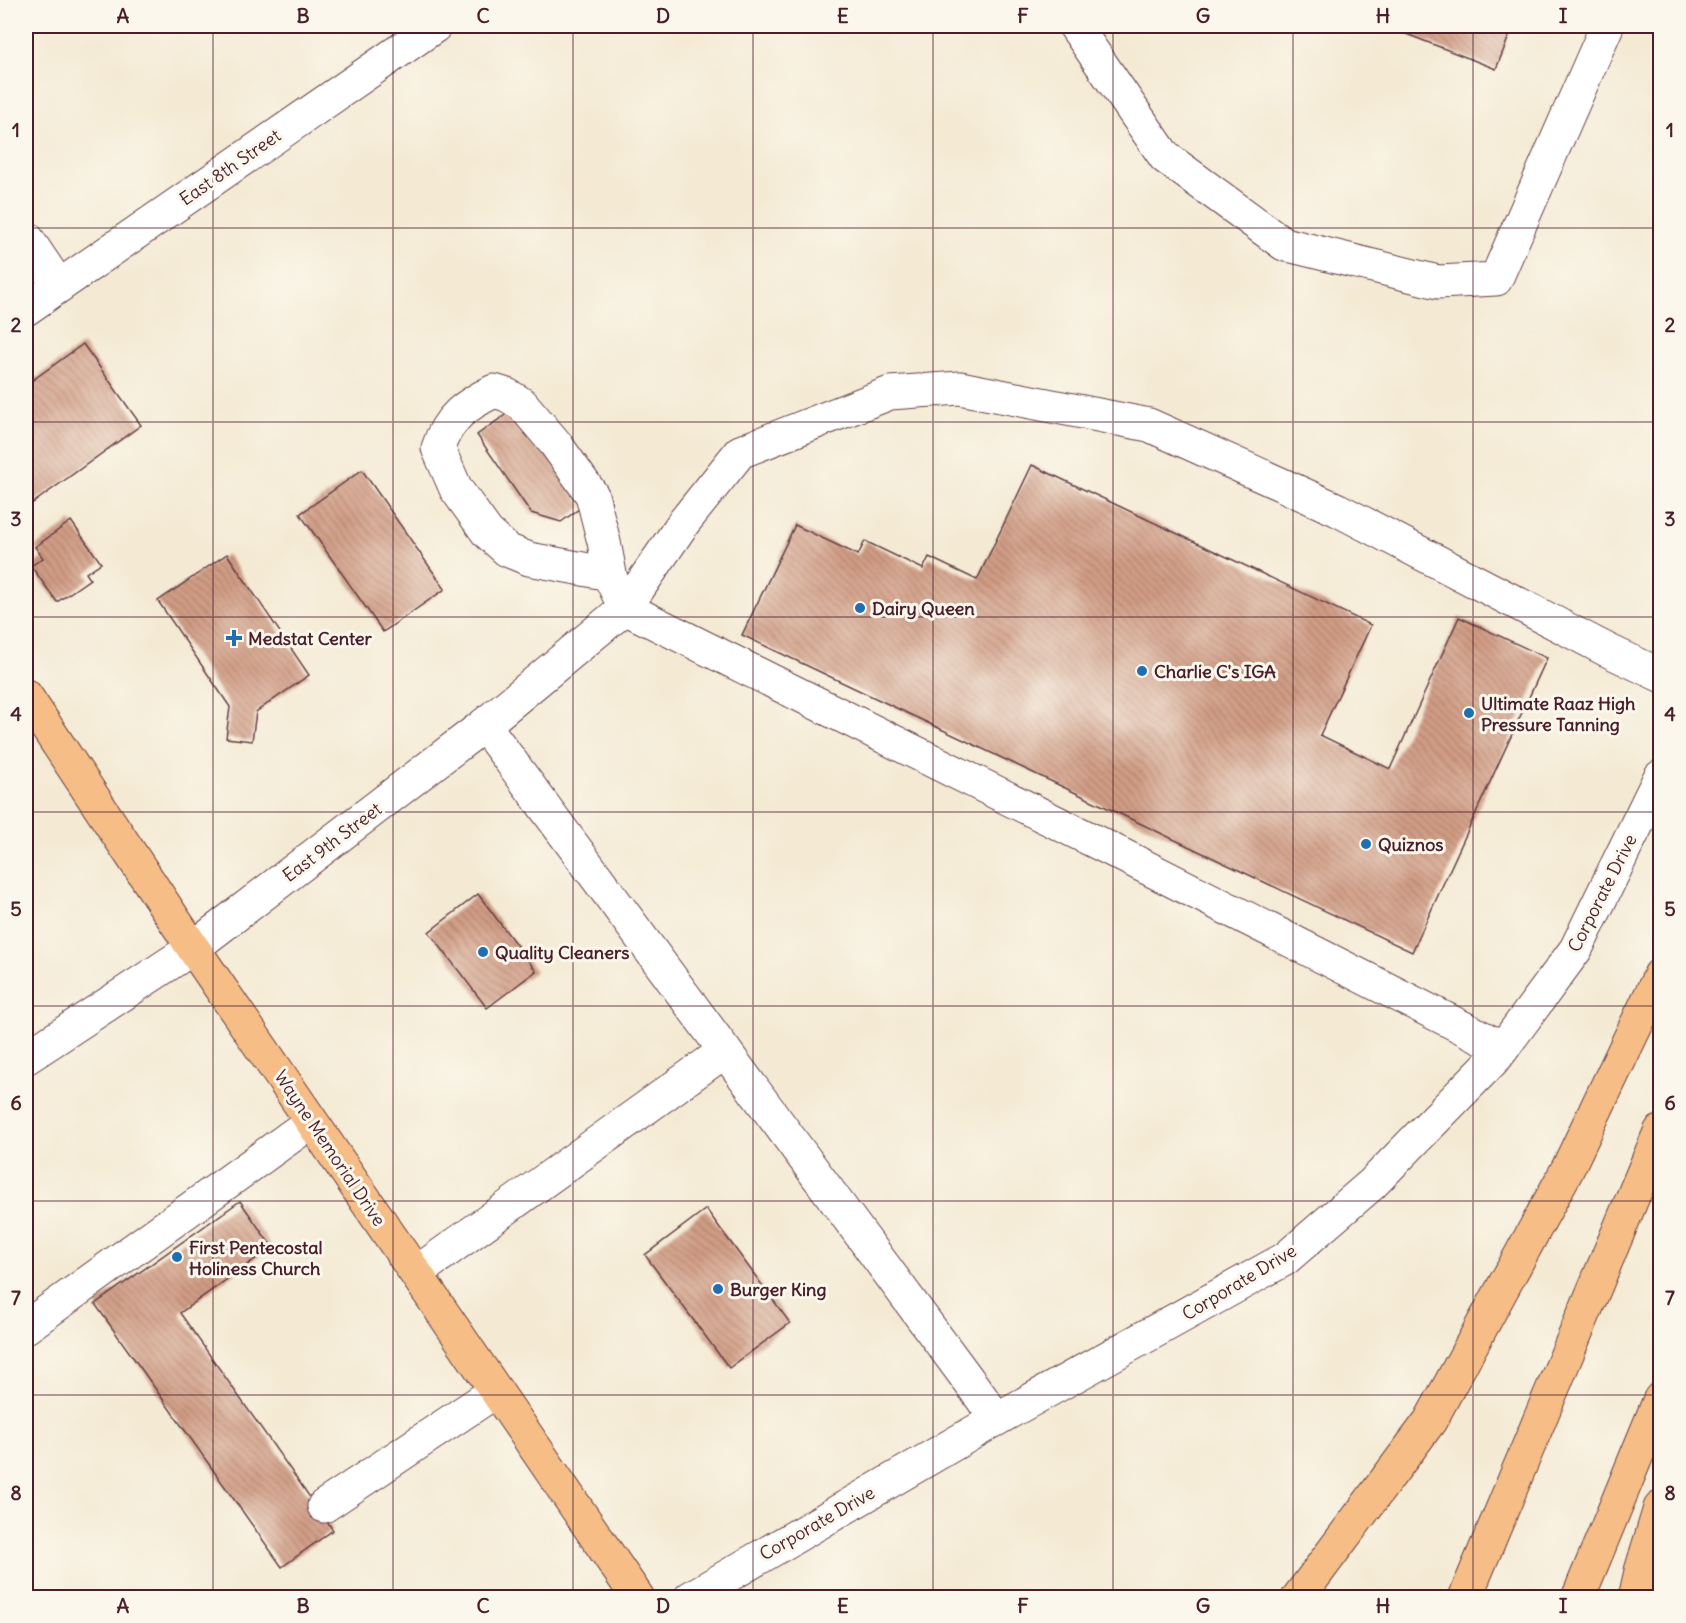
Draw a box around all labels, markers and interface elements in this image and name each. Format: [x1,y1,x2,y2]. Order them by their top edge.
text: A [117,3,130,28]
text: B [296,3,310,28]
text: C [476,3,490,28]
text: D [656,3,670,28]
text: E [837,3,849,28]
text: F [1017,3,1029,28]
text: G [1196,3,1210,28]
text: H [1376,3,1390,28]
text: I [1559,3,1568,28]
text: 1 [12,117,20,142]
text: 1 [1666,117,1674,142]
street label: East 8th Street [175,124,285,210]
text: 2 [11,312,22,337]
text: 2 [1665,312,1676,337]
text: 3 [10,506,22,531]
text: 3 [1664,506,1676,531]
place label: Dairy Queen [872,597,975,620]
marker: Dairy Queen [853,601,867,615]
place label: Medstat Center [248,627,373,650]
marker: Medstat Center [225,629,243,647]
place label: Charlie C's IGA [1154,660,1276,683]
marker: Charlie C's IGA [1135,664,1149,678]
place label: Ultimate Raaz High Pressure Tanning [1481,692,1636,736]
text: 4 [10,701,22,726]
text: 4 [1664,701,1676,726]
marker: Ultimate Raaz High Pressure Tanning [1462,706,1476,720]
street label: East 9th Street [278,797,386,887]
street label: Corporate Drive [1562,830,1642,956]
place label: Quiznos [1378,833,1443,856]
marker: Quiznos [1359,837,1373,851]
text: 5 [10,896,22,921]
text: 5 [1664,896,1676,921]
place label: Quality Cleaners [495,941,629,964]
marker: Quality Cleaners [476,945,490,959]
street label: Wayne Memorial Drive [269,1066,391,1230]
text: 6 [10,1090,22,1115]
text: 6 [1664,1090,1676,1115]
place label: First Pentecostal Holiness Church [189,1236,322,1280]
street label: Corporate Drive [1178,1239,1300,1325]
marker: First Pentecostal Holiness Church [170,1250,184,1264]
place label: Burger King [730,1278,826,1301]
marker: Burger King [711,1282,725,1296]
text: 7 [11,1285,21,1310]
text: 7 [1665,1285,1675,1310]
text: 8 [10,1480,22,1505]
text: 8 [1664,1480,1676,1505]
street label: Corporate Drive [755,1481,879,1565]
text: A [117,1593,130,1618]
text: B [296,1593,310,1618]
text: C [476,1593,490,1618]
text: D [656,1593,670,1618]
text: E [837,1593,849,1618]
text: F [1017,1593,1029,1618]
text: G [1196,1593,1210,1618]
text: H [1376,1593,1390,1618]
text: I [1559,1593,1568,1618]

